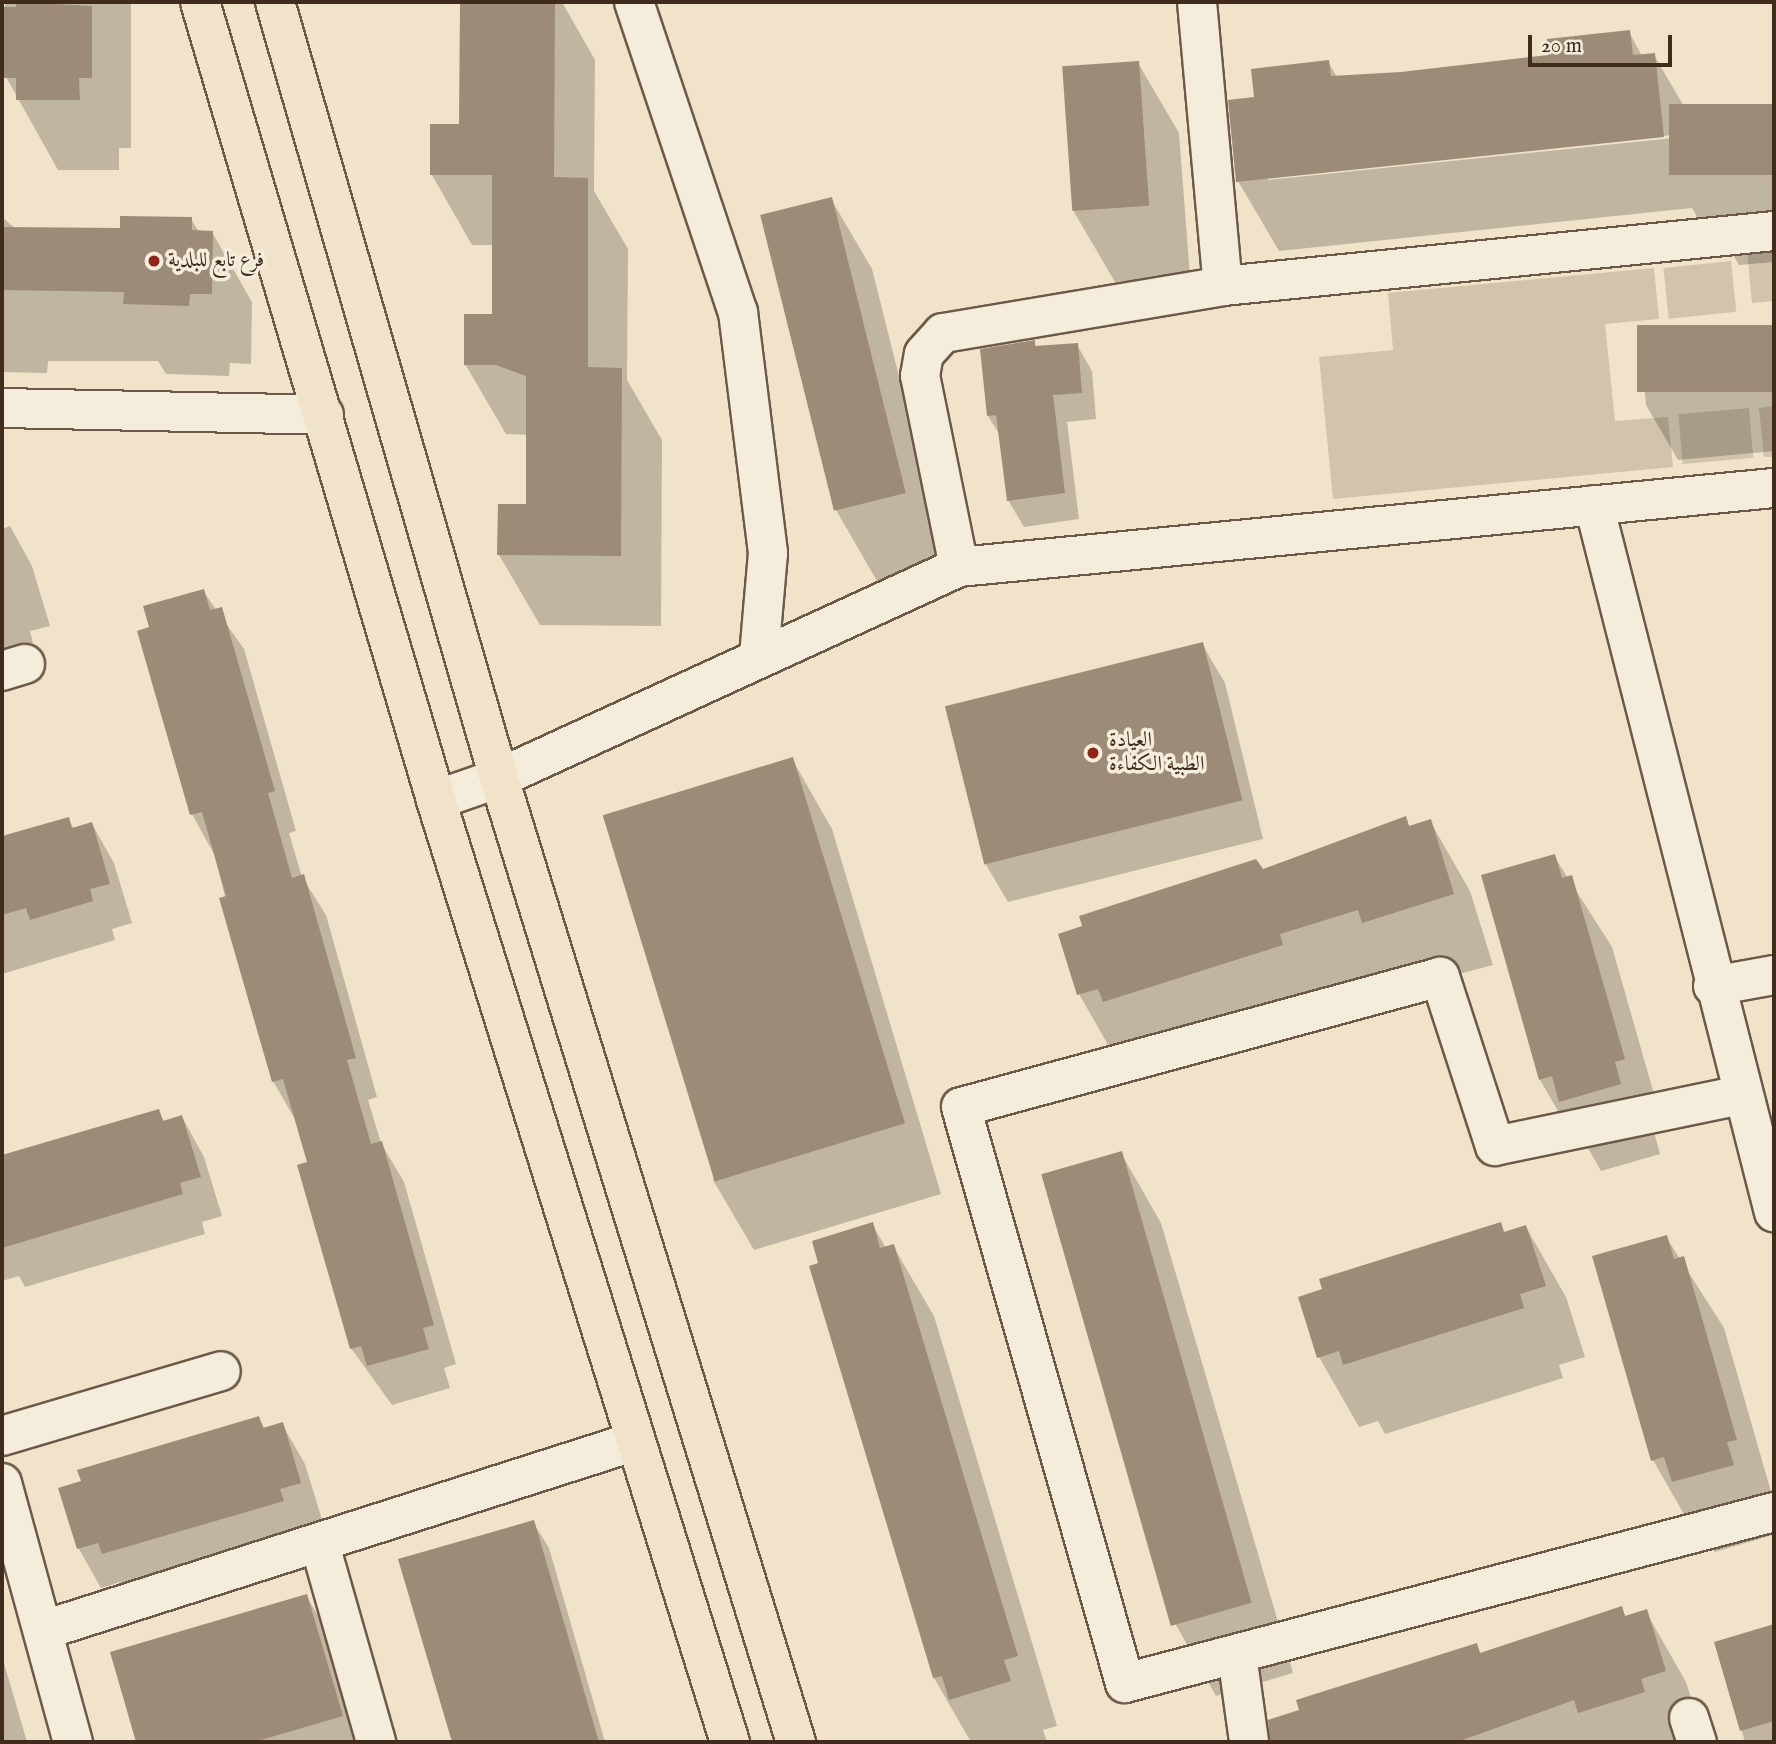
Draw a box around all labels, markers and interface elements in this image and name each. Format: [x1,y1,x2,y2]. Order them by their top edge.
scale bar [1531,21,1674,65]
text: 20 m [1541,33,1582,60]
place label: فرع تابع للبلدية [168,248,264,274]
marker: فرع تابع للبلدية [146,253,162,269]
place label: العيادة الطبية الكفاءة [1109,728,1205,778]
marker: العيادة الطبية الكفاءة [1083,743,1103,763]

